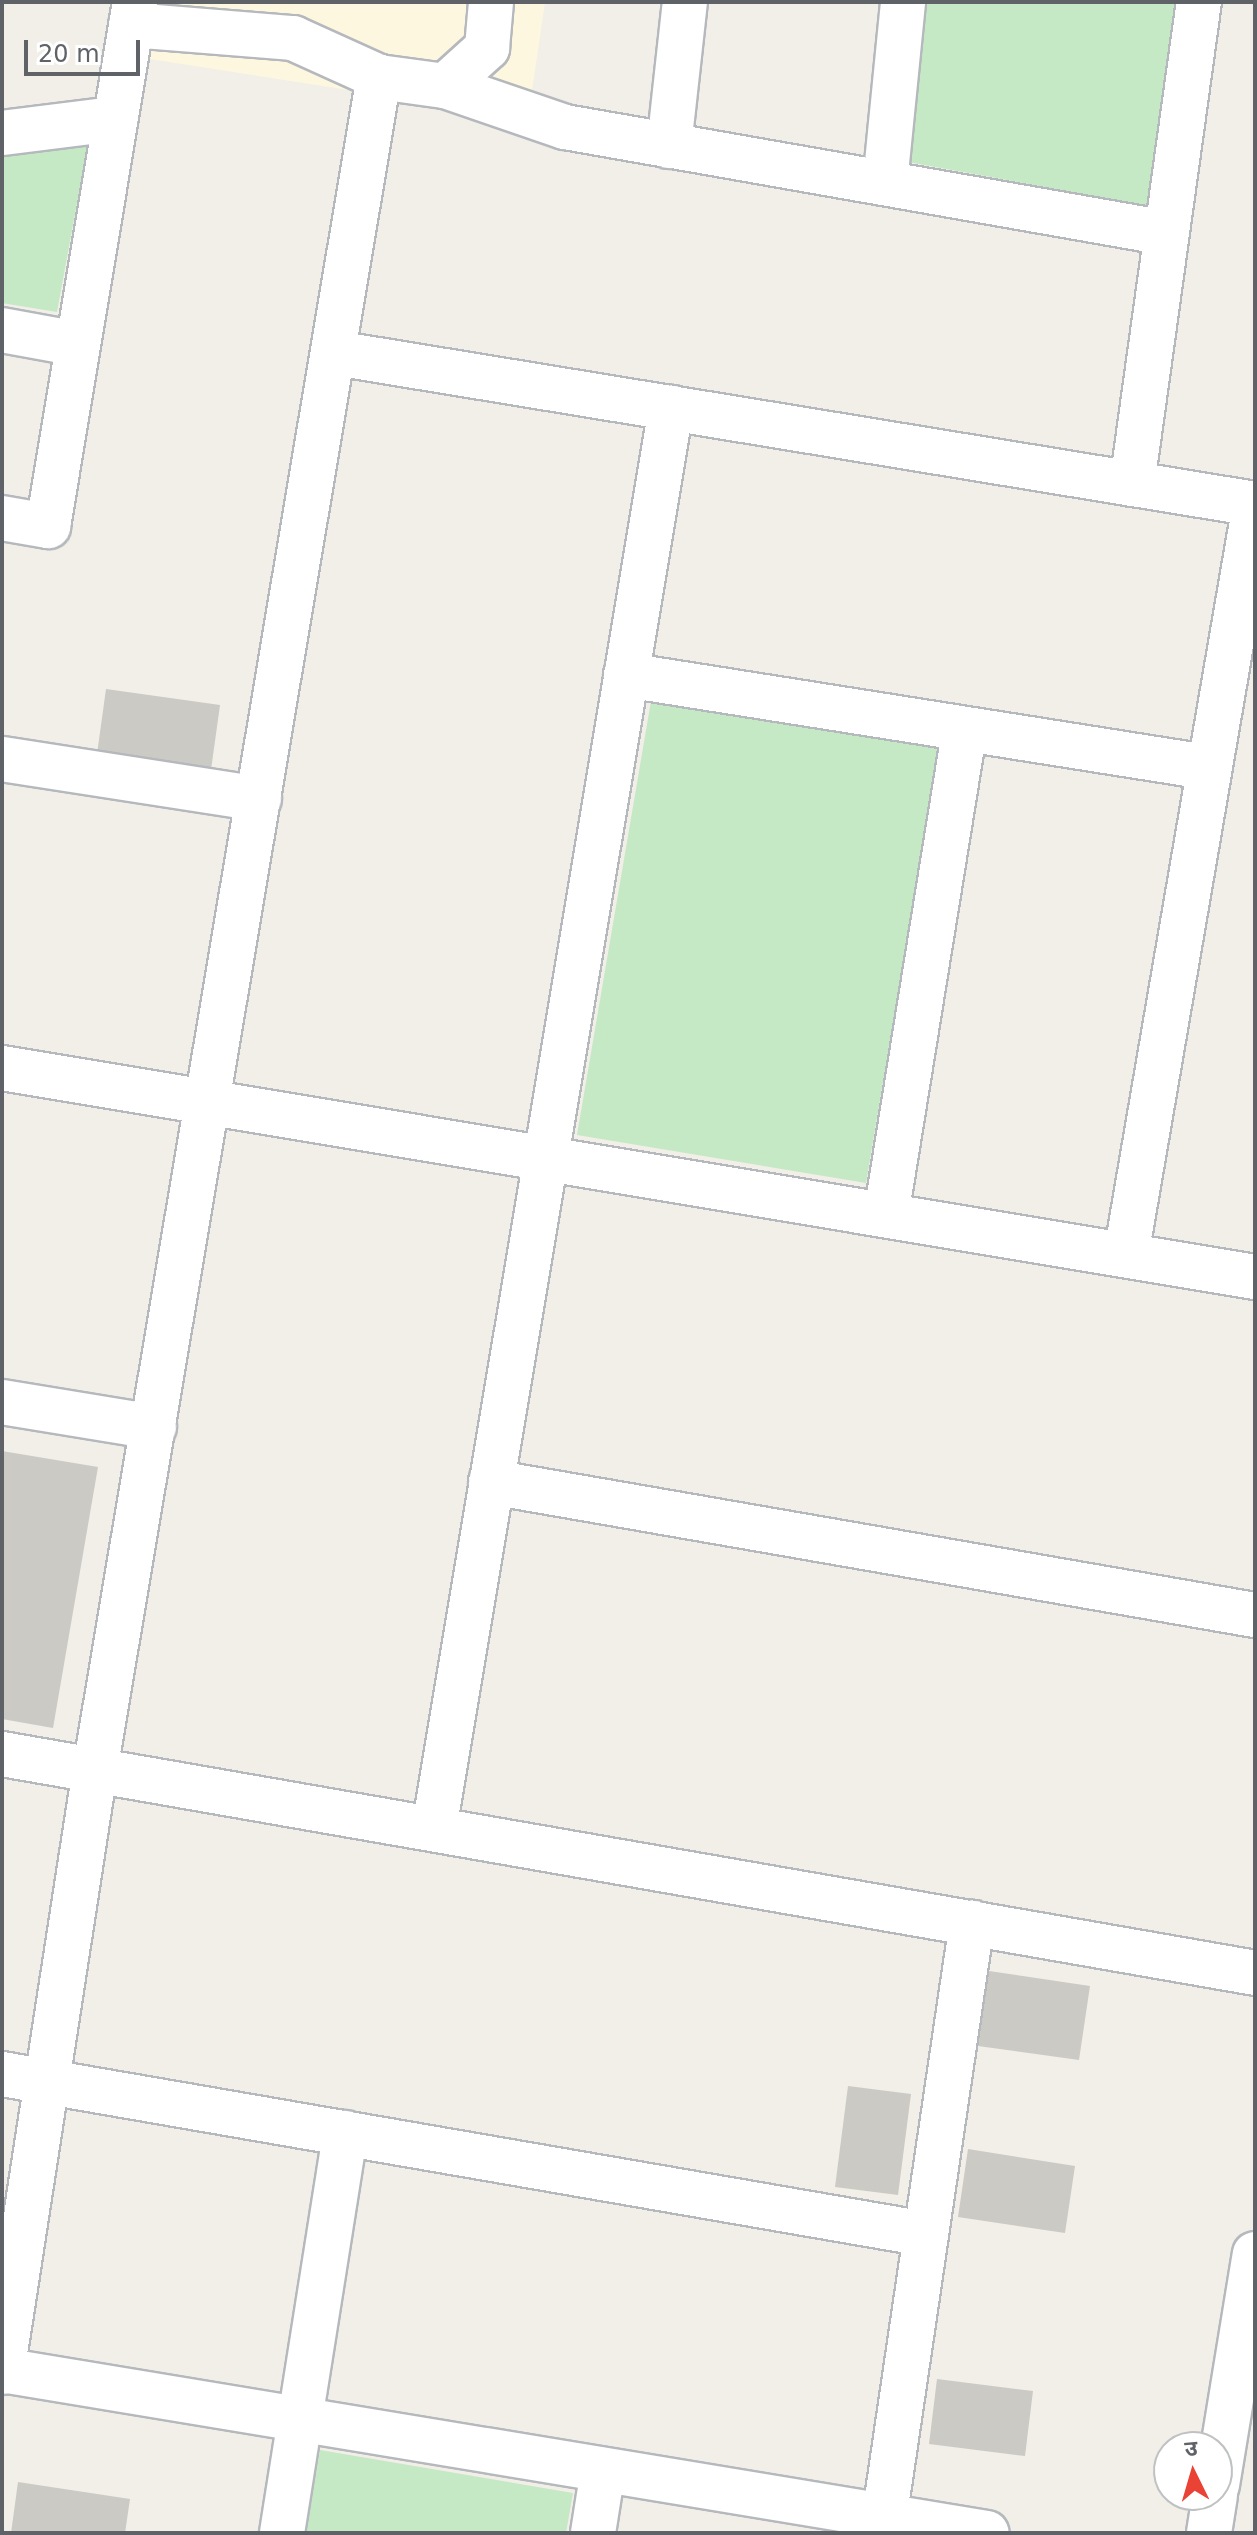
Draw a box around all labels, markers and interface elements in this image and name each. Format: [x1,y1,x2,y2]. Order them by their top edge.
scale bar [28,24,144,74]
text: 20 m [38,40,100,68]
north arrow [1153,2431,1233,2511]
text: उ [1184,2436,1199,2462]

